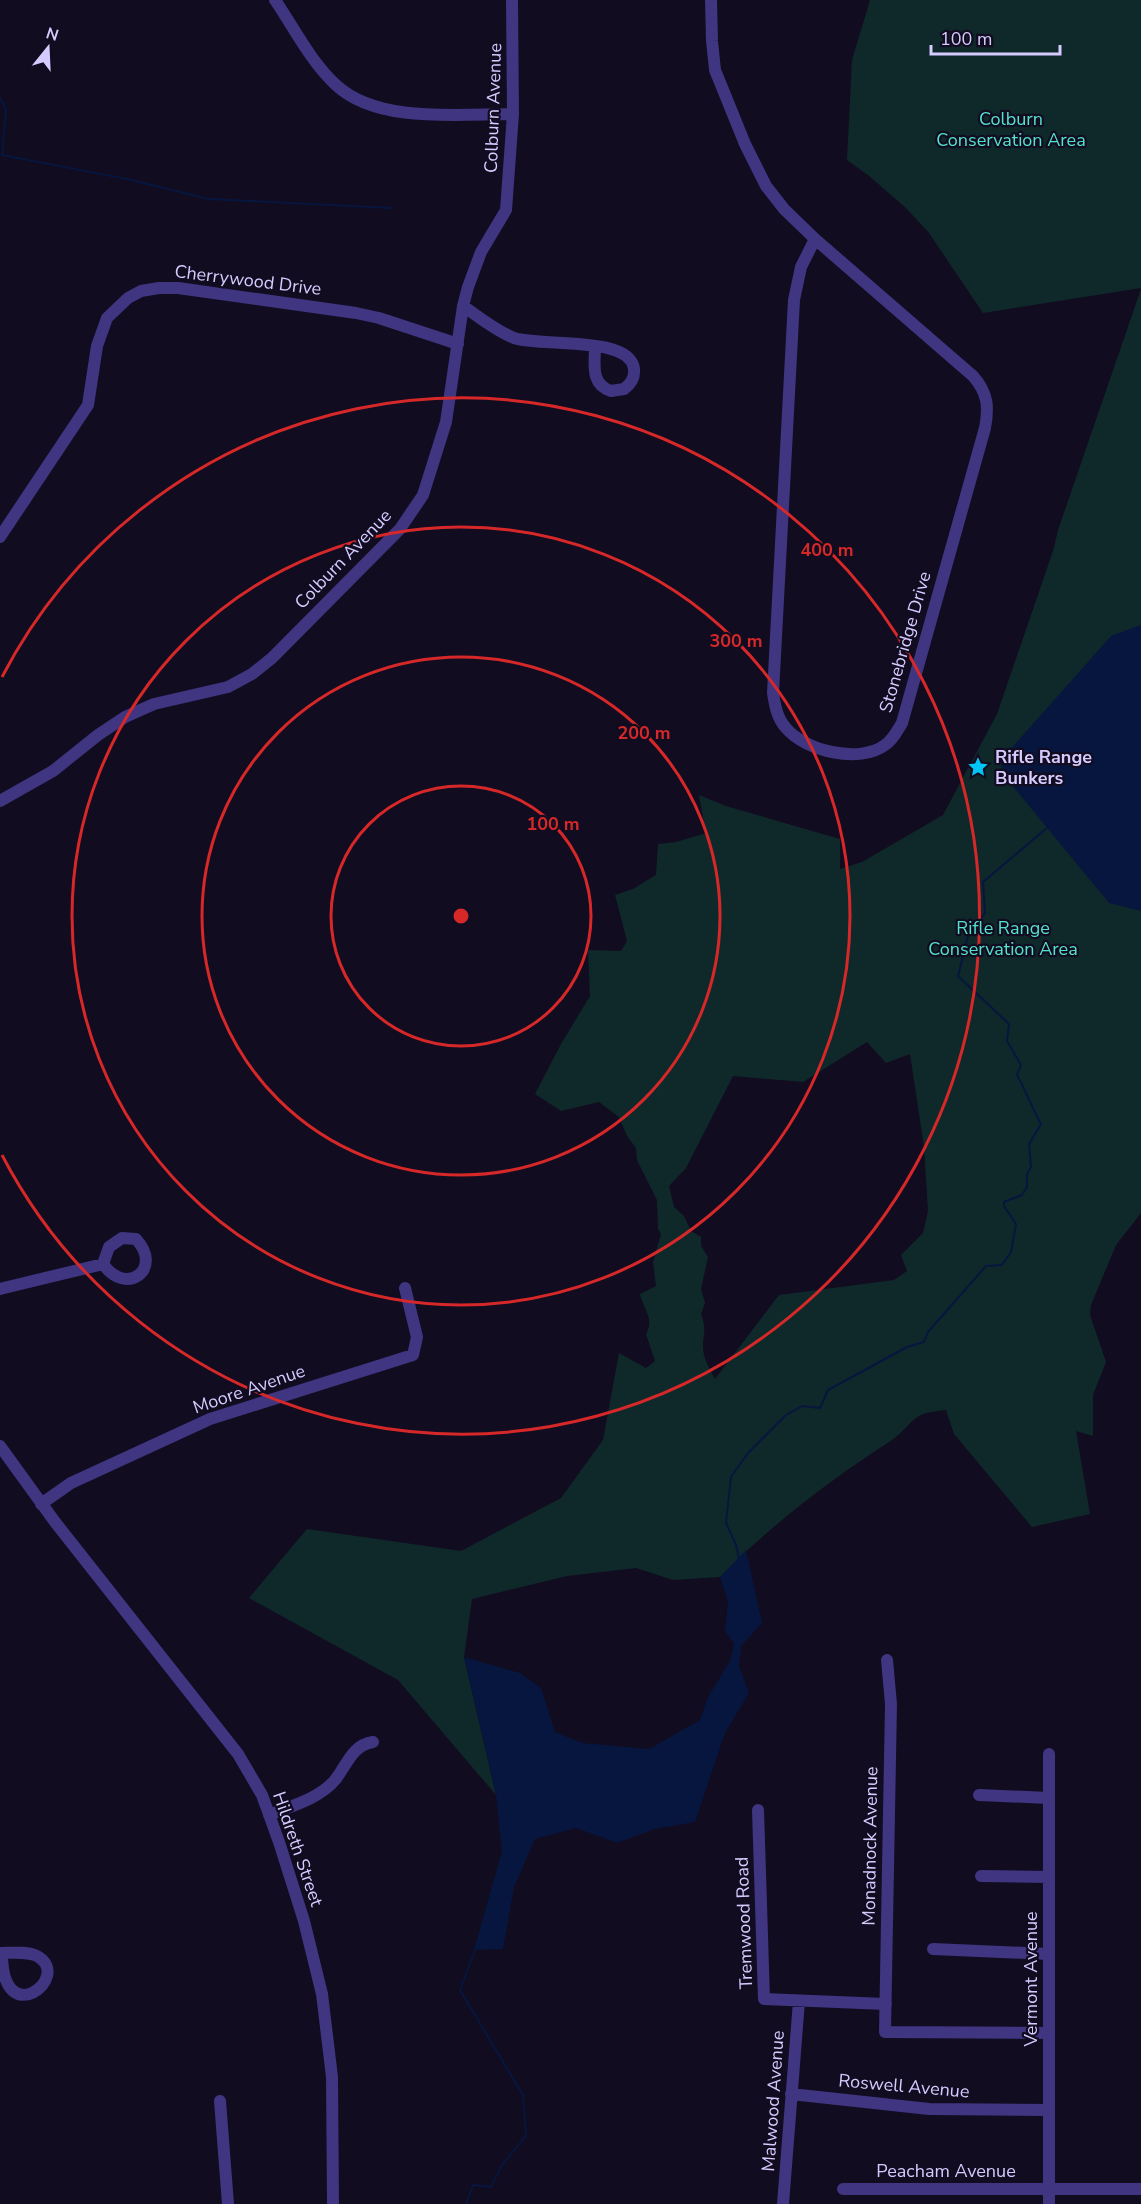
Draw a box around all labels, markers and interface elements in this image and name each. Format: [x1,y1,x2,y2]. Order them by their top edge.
north arrow [18,18,78,78]
scale bar [931,18,1060,56]
text: N [43,22,61,47]
text: 100 m [940,27,992,51]
street label: Colburn Avenue [479,43,507,173]
park label: Colburn Conservation Area [936,107,1086,152]
street label: Cherrywood Drive [173,259,323,301]
street label: Colburn Avenue [289,504,397,614]
text: 400 m [800,538,854,562]
street label: Stonebridge Drive [873,568,937,716]
text: 300 m [709,629,763,653]
text: 200 m [617,721,671,745]
place label: Rifle Range Bunkers [995,745,1092,790]
place icon: Rifle Range Bunkers [966,755,990,779]
text: 100 m [526,812,580,836]
centre of rings [451,906,471,926]
park label: Rifle Range Conservation Area [928,916,1078,961]
street label: Moore Avenue [190,1359,308,1419]
street label: Monadnock Avenue [857,1766,883,1926]
street label: Hildreth Street [267,1788,329,1910]
street label: Tremwood Road [730,1856,758,1990]
street label: Vermont Avenue [1019,1911,1043,2048]
street label: Malwood Avenue [756,2030,790,2172]
street label: Roswell Avenue [837,2068,971,2104]
street label: Peacham Avenue [876,2159,1016,2183]

